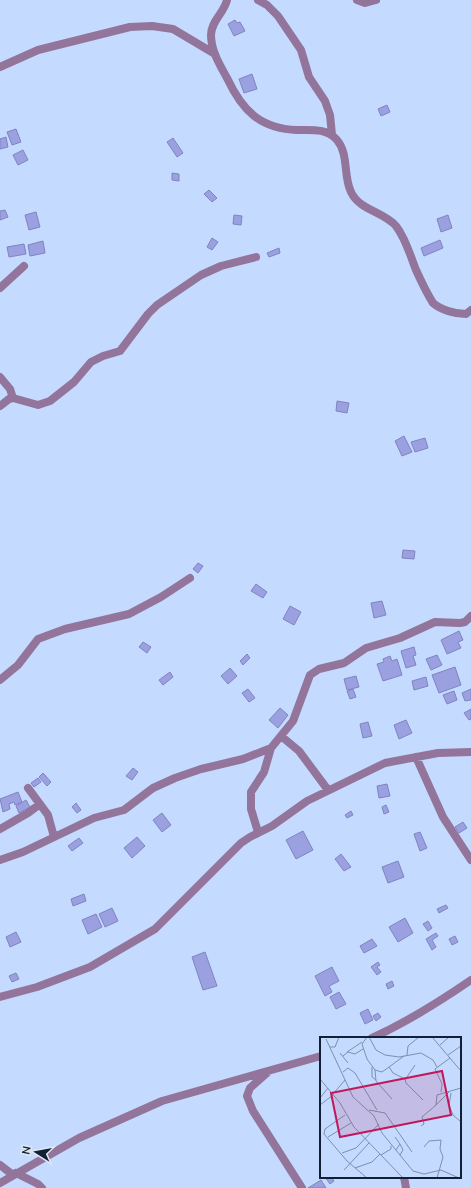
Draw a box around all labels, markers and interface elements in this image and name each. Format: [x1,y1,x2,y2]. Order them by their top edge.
inset map [320,1037,461,1178]
north arrow [16,1132,56,1172]
text: N [19,1145,35,1156]

